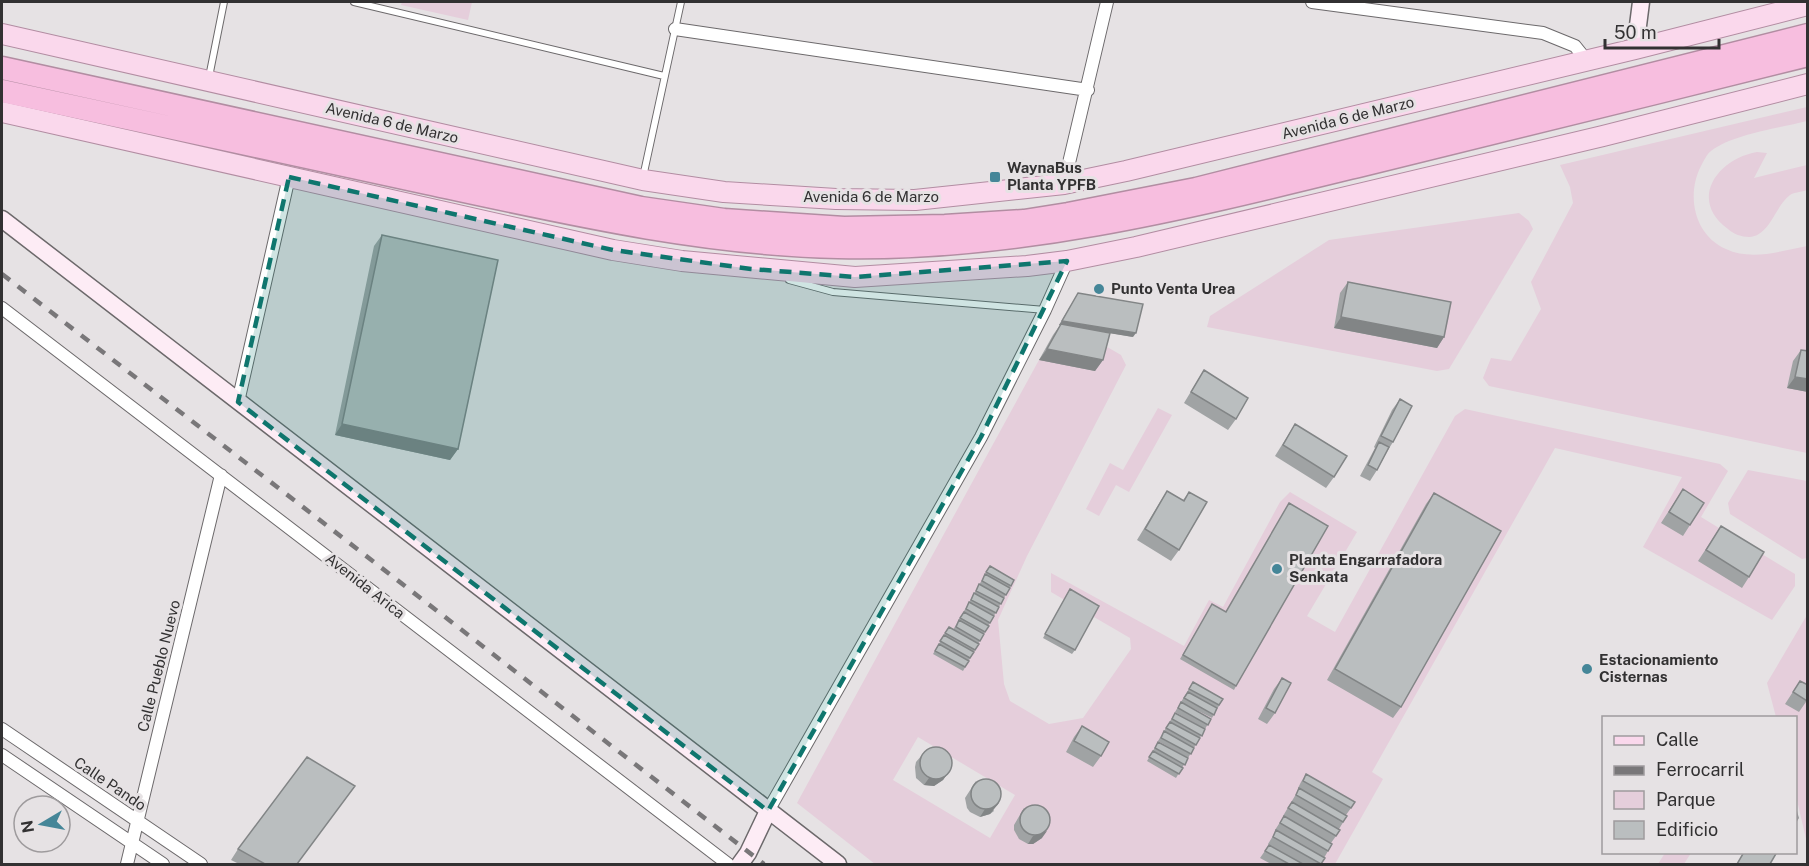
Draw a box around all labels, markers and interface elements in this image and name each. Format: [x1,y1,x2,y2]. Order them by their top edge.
scale bar [1605,12,1719,50]
text: 50 m [1614,22,1657,43]
street label: Avenida 6 de Marzo [1280,93,1416,142]
street label: Avenida 6 de Marzo [324,99,460,146]
place label: WaynaBus Planta YPFB [1007,159,1096,193]
marker: WaynaBus Planta YPFB [988,170,1002,184]
street label: Avenida 6 de Marzo [803,188,939,205]
place label: Punto Venta Urea [1111,280,1235,297]
marker: Punto Venta Urea [1092,282,1106,296]
street label: Avenida Arica [322,550,408,622]
place label: Planta Engarrafadora Senkata [1289,551,1442,585]
marker: Planta Engarrafadora Senkata [1270,562,1284,576]
street label: Calle Pueblo Nuevo [134,598,183,734]
place label: Estacionamiento Cisternas [1599,651,1719,685]
marker: Estacionamiento Cisternas [1580,662,1594,676]
legend [1602,716,1797,854]
text: Calle [1656,729,1699,750]
street label: Calle Pando [71,753,149,814]
text: Ferrocarril [1656,759,1744,780]
text: Parque [1656,789,1716,810]
north arrow [12,794,72,854]
text: N [17,819,38,834]
text: Edificio [1656,819,1718,840]

